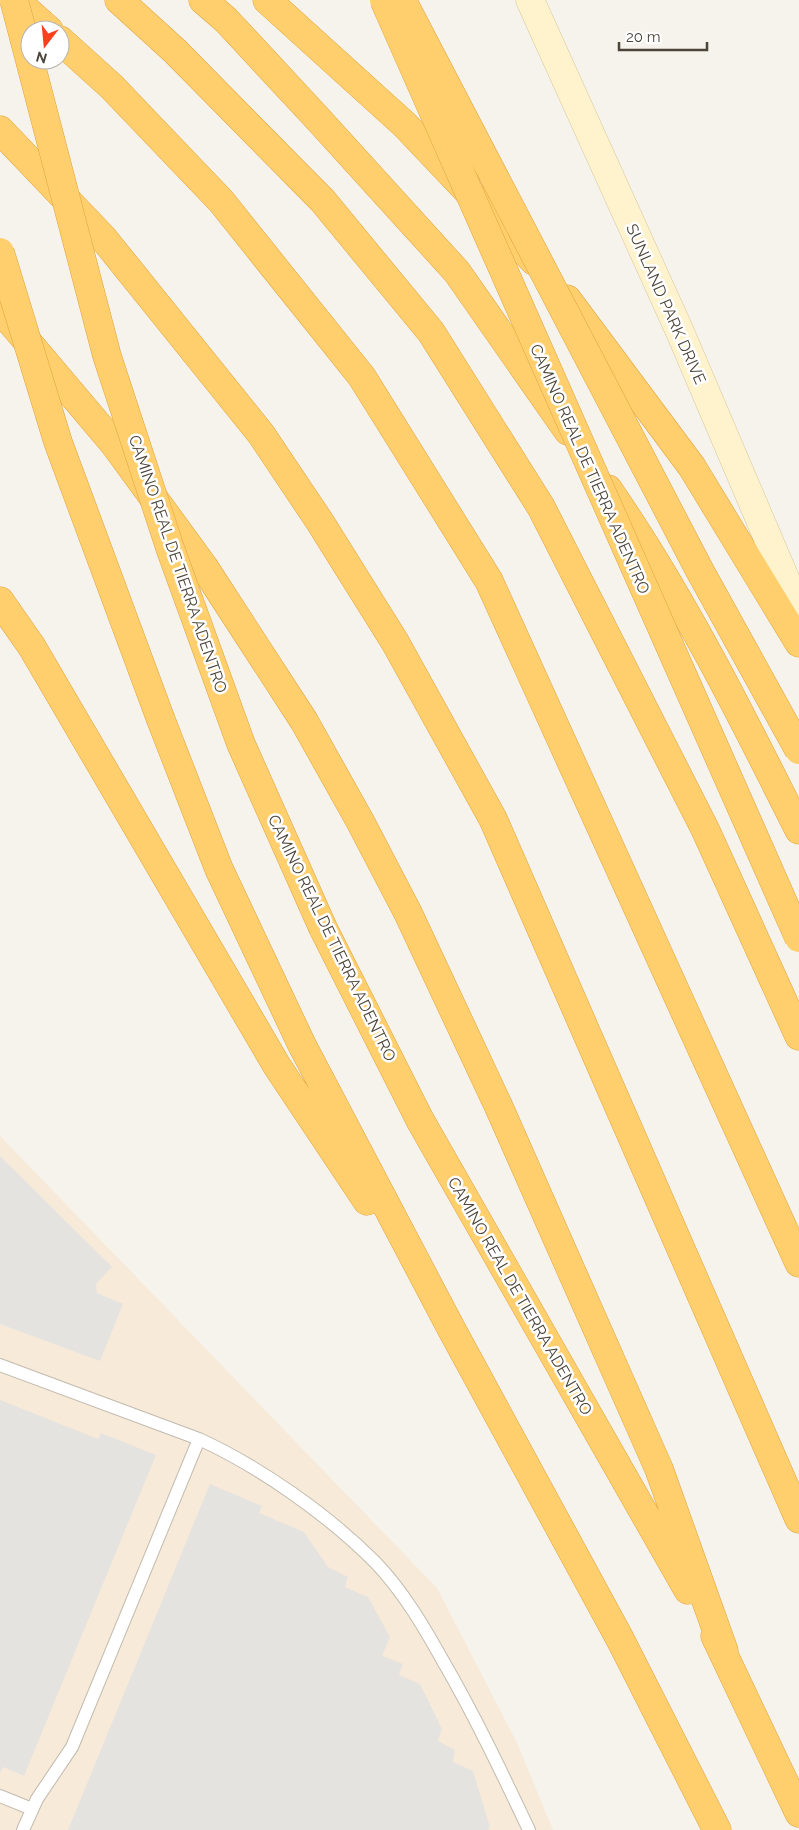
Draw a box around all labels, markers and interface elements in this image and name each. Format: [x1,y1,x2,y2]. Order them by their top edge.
north arrow [20,20,70,70]
scale bar [619,20,706,52]
text: 20 m [626,28,661,46]
text: N [34,48,49,67]
street label: SUNLAND PARK DRIVE [622,221,710,387]
street label: CAMINO REAL DE TIERRA ADENTRO [526,341,654,597]
street label: CAMINO REAL DE TIERRA ADENTRO [125,432,231,696]
street label: CAMINO REAL DE TIERRA ADENTRO [264,812,400,1064]
street label: CAMINO REAL DE TIERRA ADENTRO [444,1174,596,1418]

